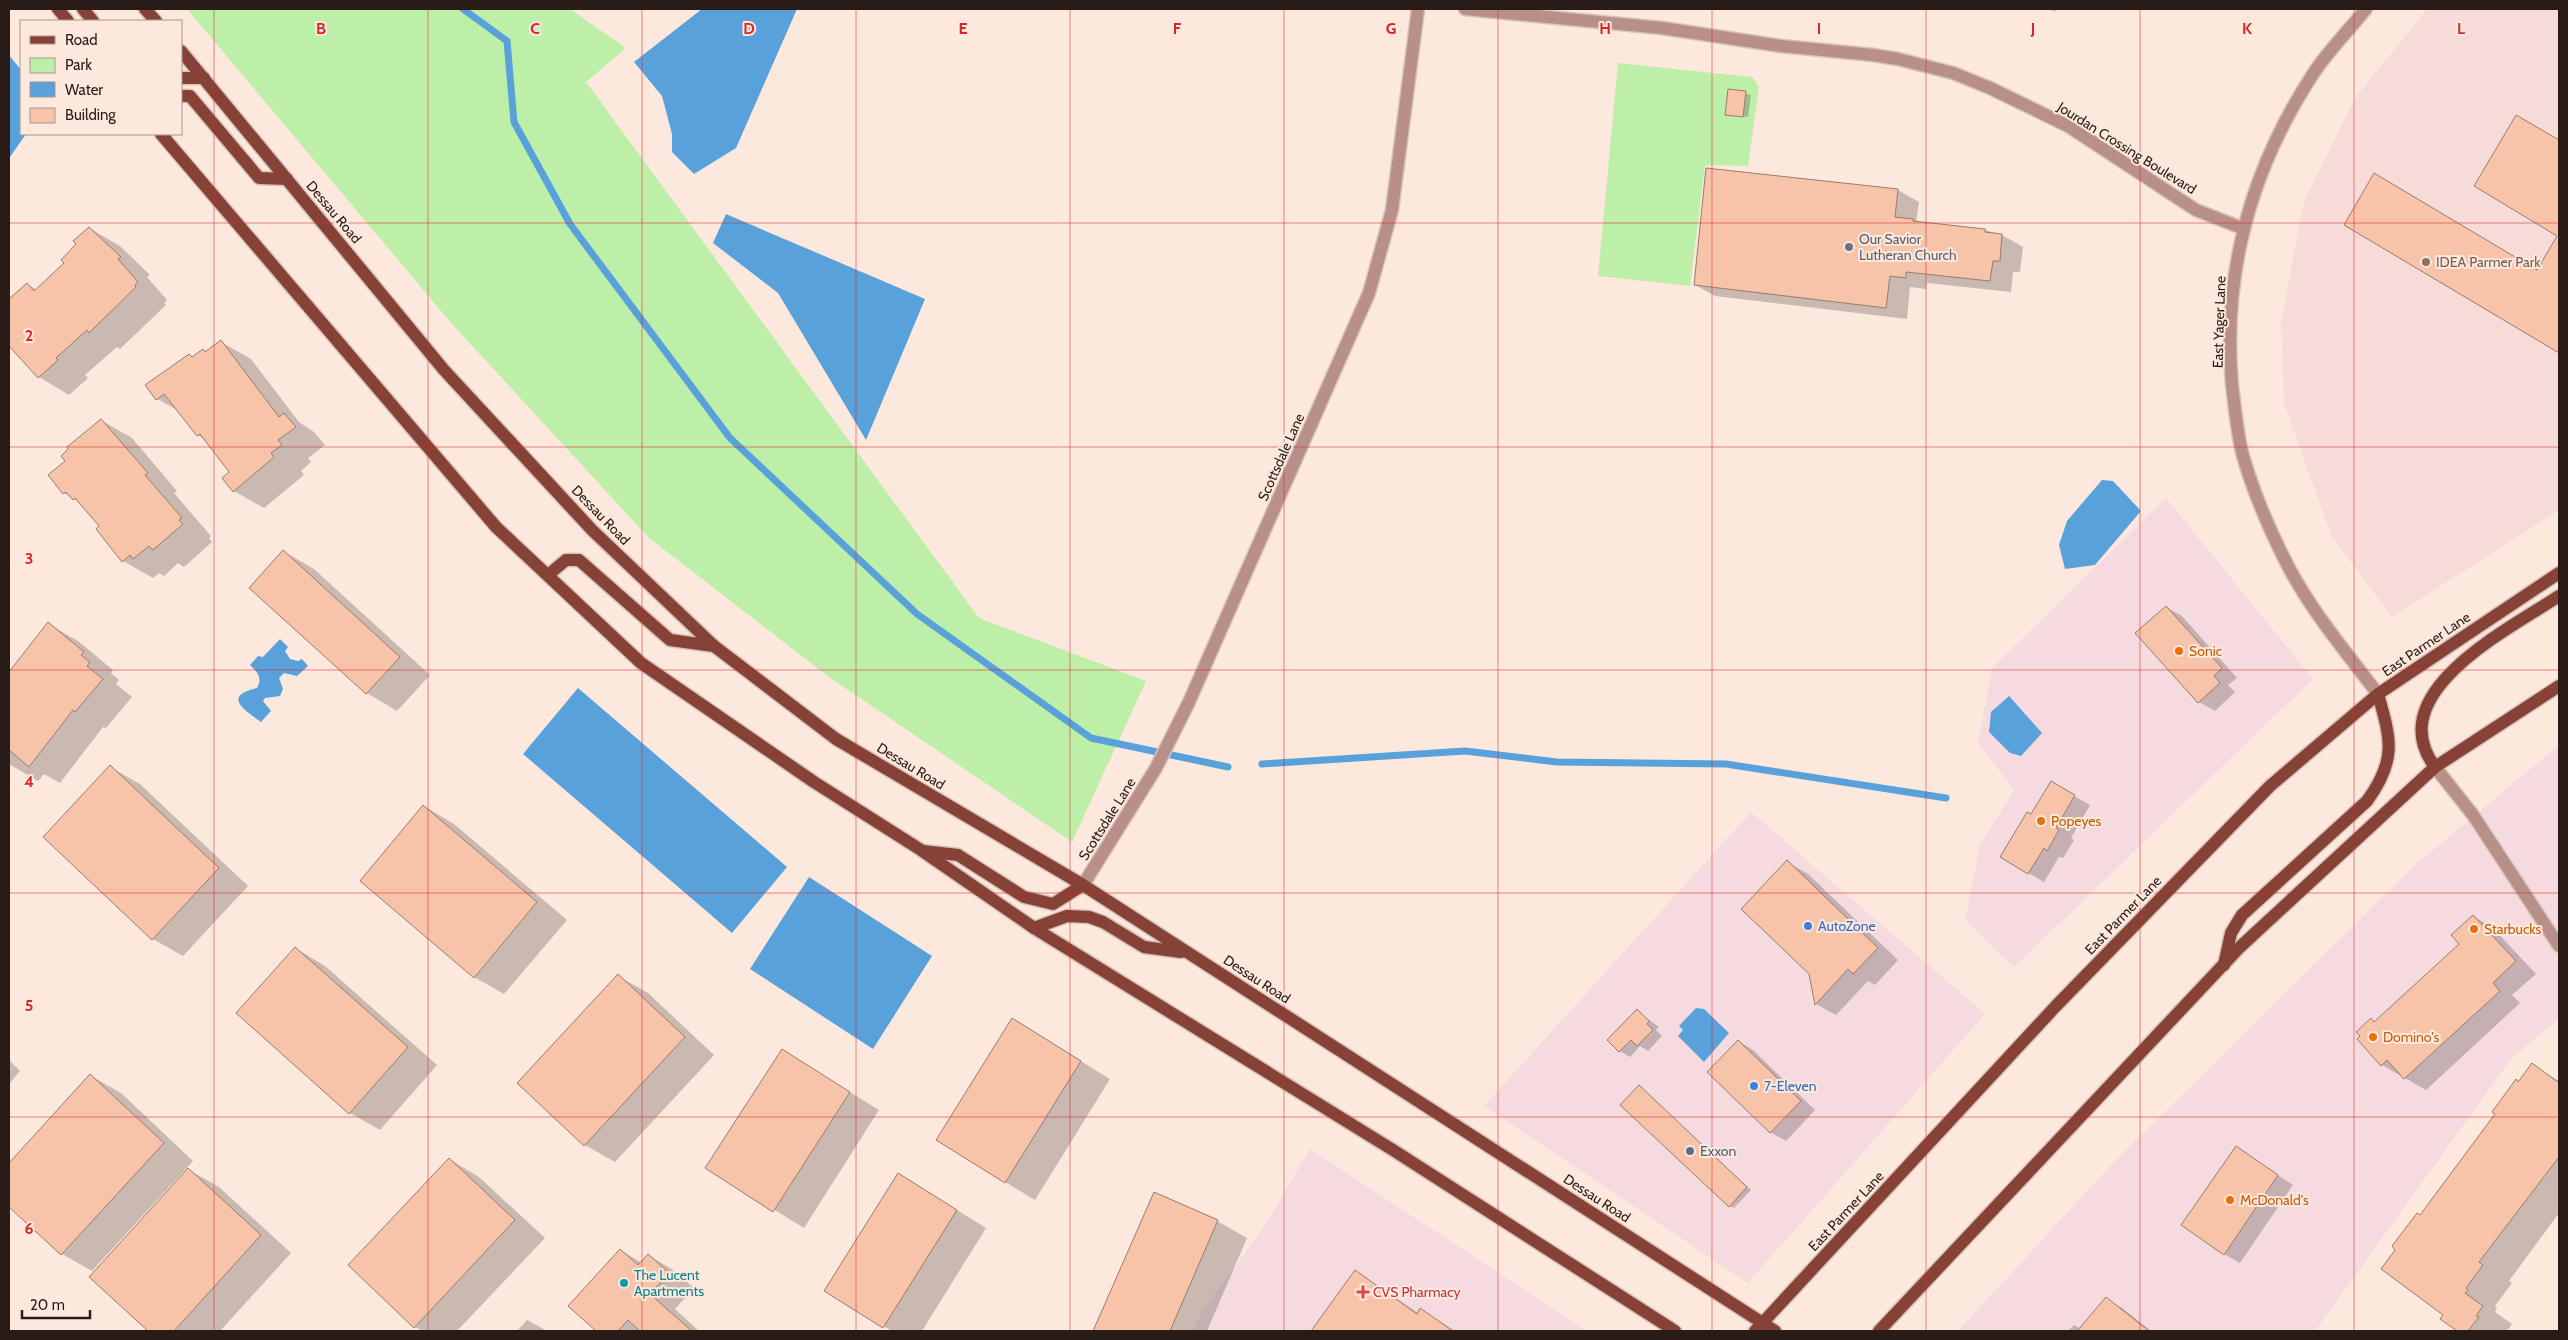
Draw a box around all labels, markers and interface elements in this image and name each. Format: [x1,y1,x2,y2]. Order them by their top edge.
text: B [316,19,326,38]
text: C [530,19,540,38]
text: D [743,19,755,38]
text: E [958,19,968,38]
text: F [1173,19,1182,38]
text: G [1386,19,1396,38]
text: H [1599,19,1611,38]
text: I [1817,19,1821,38]
text: J [2030,19,2035,38]
text: K [2242,19,2252,38]
text: L [2457,19,2465,38]
legend [20,20,182,135]
text: Road [65,31,98,49]
text: Park [65,56,92,74]
text: Water [65,81,103,99]
street label: Jourdan Crossing Boulevard [2053,97,2200,198]
text: Building [65,106,116,124]
street label: Dessau Road [303,177,365,247]
place label: Our Savior Lutheran Church [1859,230,1956,264]
marker: Our Savior Lutheran Church [1843,241,1855,253]
place label: IDEA Parmer Park [2436,253,2541,271]
marker: IDEA Parmer Park [2420,256,2432,268]
street label: East Yager Lane [2208,276,2230,368]
text: 2 [25,326,33,345]
street label: Scottsdale Lane [1254,410,1308,504]
street label: Dessau Road [568,481,634,549]
text: 3 [25,549,33,568]
street label: East Parmer Lane [2378,608,2474,680]
place label: Sonic [2189,642,2222,660]
marker: Sonic [2173,645,2185,657]
street label: Dessau Road [874,739,948,793]
text: 4 [24,772,34,791]
street label: Scottsdale Lane [1074,774,1140,864]
place label: Popeyes [2051,812,2102,830]
marker: Popeyes [2035,815,2047,827]
street label: East Parmer Lane [2081,872,2165,958]
place label: AutoZone [1818,917,1876,935]
marker: AutoZone [1802,920,1814,932]
place label: Starbucks [2484,920,2542,938]
marker: Starbucks [2468,923,2480,935]
street label: Dessau Road [1220,951,1294,1007]
text: 5 [25,996,33,1015]
place label: Domino's [2383,1028,2440,1046]
marker: Domino's [2367,1031,2379,1043]
place label: 7-Eleven [1764,1077,1817,1095]
marker: 7-Eleven [1748,1080,1760,1092]
place label: Exxon [1700,1142,1736,1160]
marker: Exxon [1684,1145,1696,1157]
street label: East Parmer Lane [1804,1167,1888,1255]
street label: Dessau Road [1560,1170,1634,1226]
place label: McDonald's [2240,1191,2309,1209]
marker: McDonald's [2224,1194,2236,1206]
text: 6 [25,1219,34,1238]
place label: The Lucent Apartments [634,1266,704,1300]
marker: The Lucent Apartments [618,1277,630,1289]
place label: CVS Pharmacy [1373,1283,1461,1301]
marker: CVS Pharmacy [1357,1286,1369,1298]
scale bar [22,1288,90,1320]
text: 20 m [30,1296,65,1314]

